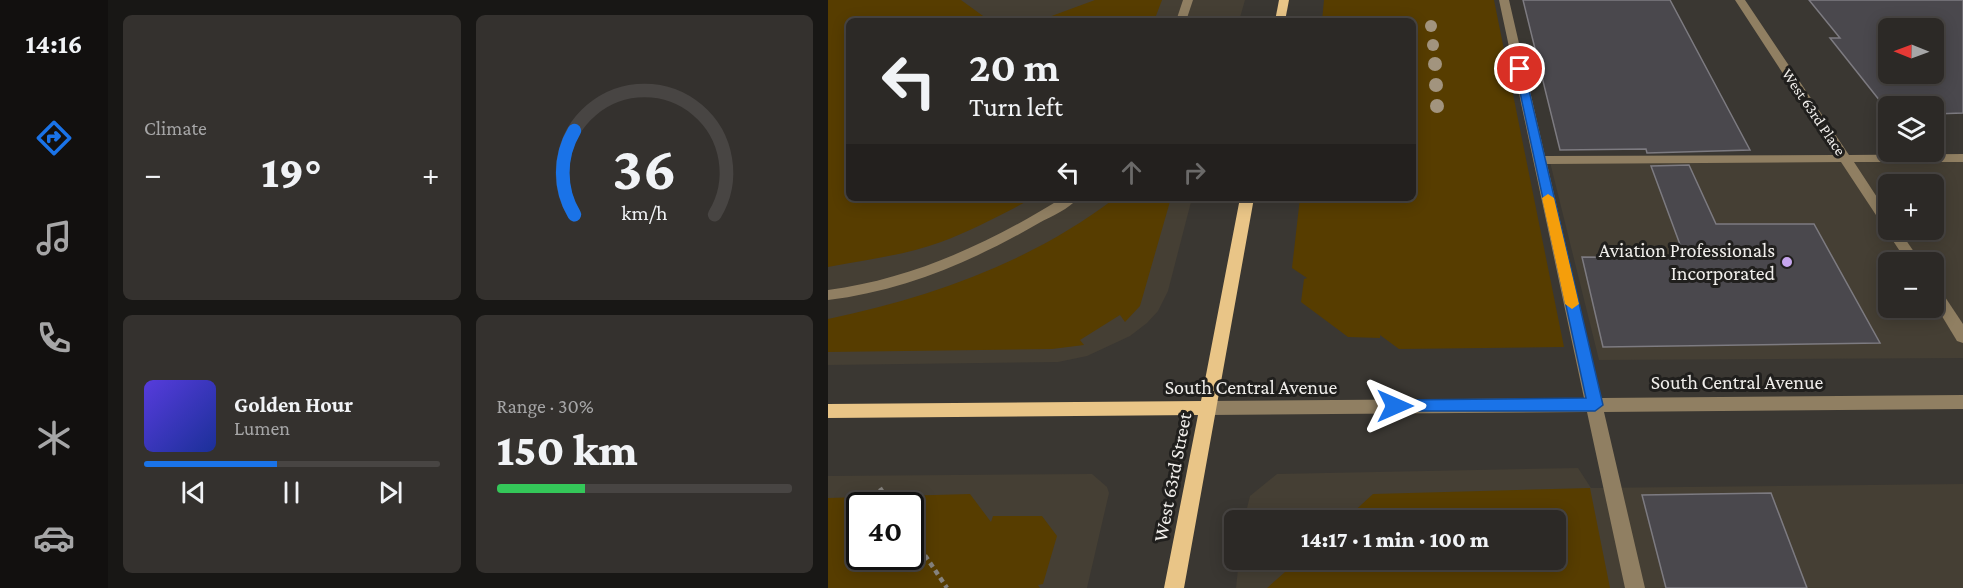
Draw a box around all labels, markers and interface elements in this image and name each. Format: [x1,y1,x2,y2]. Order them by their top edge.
north arrow [1878,18,1944,84]
map controls [1878,18,1944,318]
text: 14:16 [25,29,83,59]
icon: left [870,42,948,120]
text: 20 m [969,43,1060,90]
pin [1494,43,1545,94]
icon: arrive [1503,52,1536,85]
street label: West 63rd Place [1779,65,1849,159]
text: Turn left [969,92,1063,122]
button: layers [1878,96,1944,162]
icon: directions [33,117,75,159]
text: Climate [144,117,207,139]
text: 36 [612,133,677,202]
text: 19° [261,147,322,197]
text: − [144,155,161,192]
text: + [422,155,439,192]
icon: left [1052,156,1085,189]
icon: ahead [1115,156,1148,189]
icon: right [1178,156,1211,189]
button: + [1878,174,1944,240]
text: km/h [621,201,668,225]
icon: music [33,217,75,259]
place label: Aviation Professionals Incorporated [1599,239,1775,285]
button: − [1878,252,1944,318]
marker: Aviation Professionals Incorporated [1780,255,1794,269]
icon: phone [33,317,75,359]
street label: South Central Avenue [1651,371,1824,393]
position arrow [1363,374,1427,438]
street label: South Central Avenue [1165,376,1338,398]
text: Golden Hour [234,392,353,417]
text: Range · 30% [497,395,594,417]
street label: West 63rd Street [1149,410,1195,544]
icon: climate [33,417,75,459]
text: Lumen [234,417,290,439]
text: 150 km [497,425,638,475]
icon: previous [177,476,210,509]
icon: pause [275,476,308,509]
icon: next [374,476,407,509]
speed limit sign: 40 [846,492,924,570]
icon: car [33,517,75,559]
text: 14:17 · 1 min · 100 m [1301,527,1489,552]

